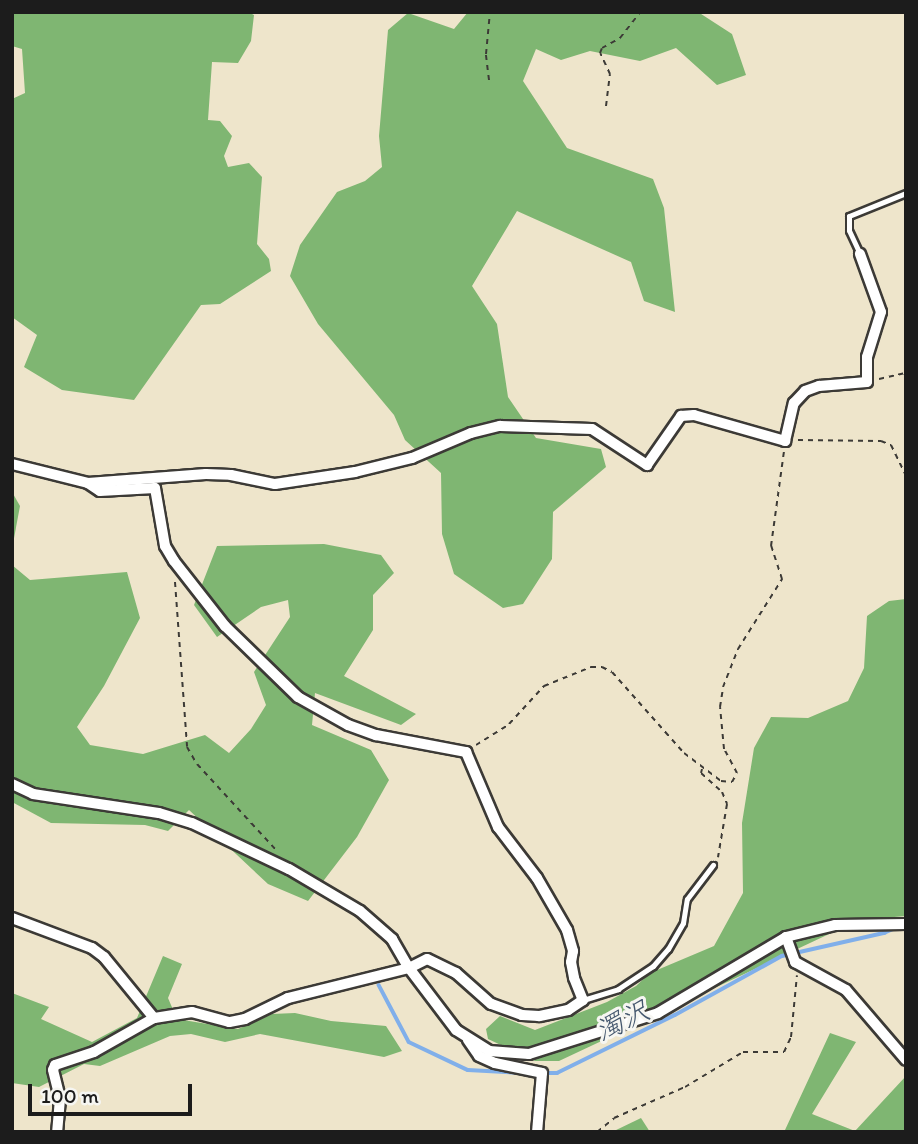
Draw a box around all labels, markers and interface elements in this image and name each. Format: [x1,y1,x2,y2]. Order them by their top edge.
water label: 濁沢 [589,993,655,1047]
scale bar [32,1070,196,1114]
text: 100 m [41,1083,99,1108]

